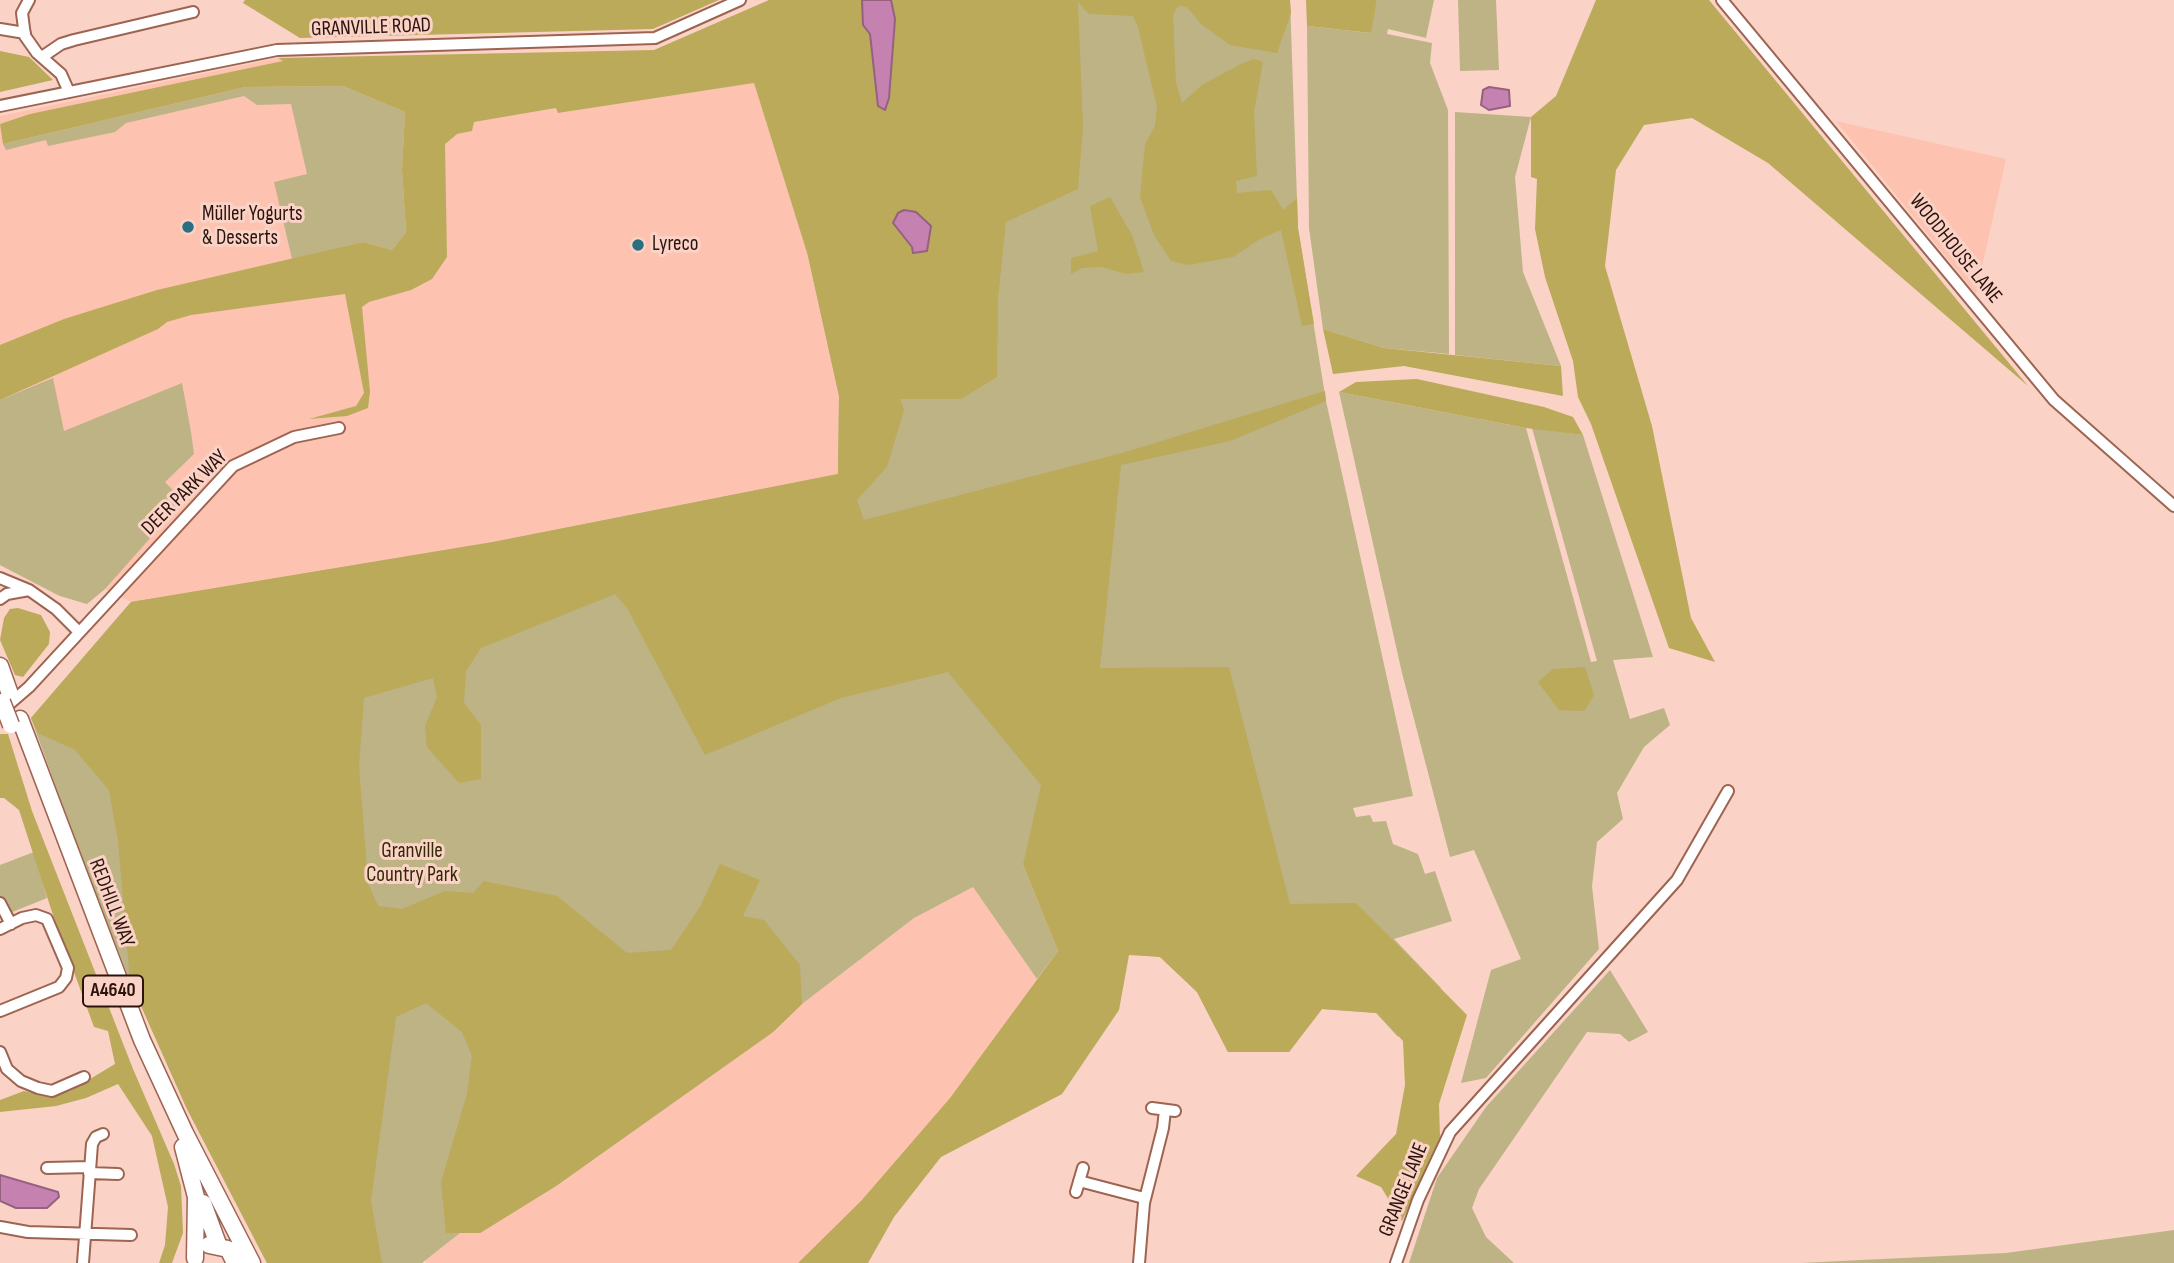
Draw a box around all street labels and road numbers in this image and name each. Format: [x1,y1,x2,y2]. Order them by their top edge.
street label: GRANVILLE ROAD [311,13,431,43]
street label: WOODHOUSE LANE [1903,189,2007,309]
street label: DEER PARK WAY [137,445,233,541]
street label: REDHILL WAY [83,855,139,951]
road number: A4640 [83,976,143,1007]
street label: GRANGE LANE [1374,1140,1434,1240]

